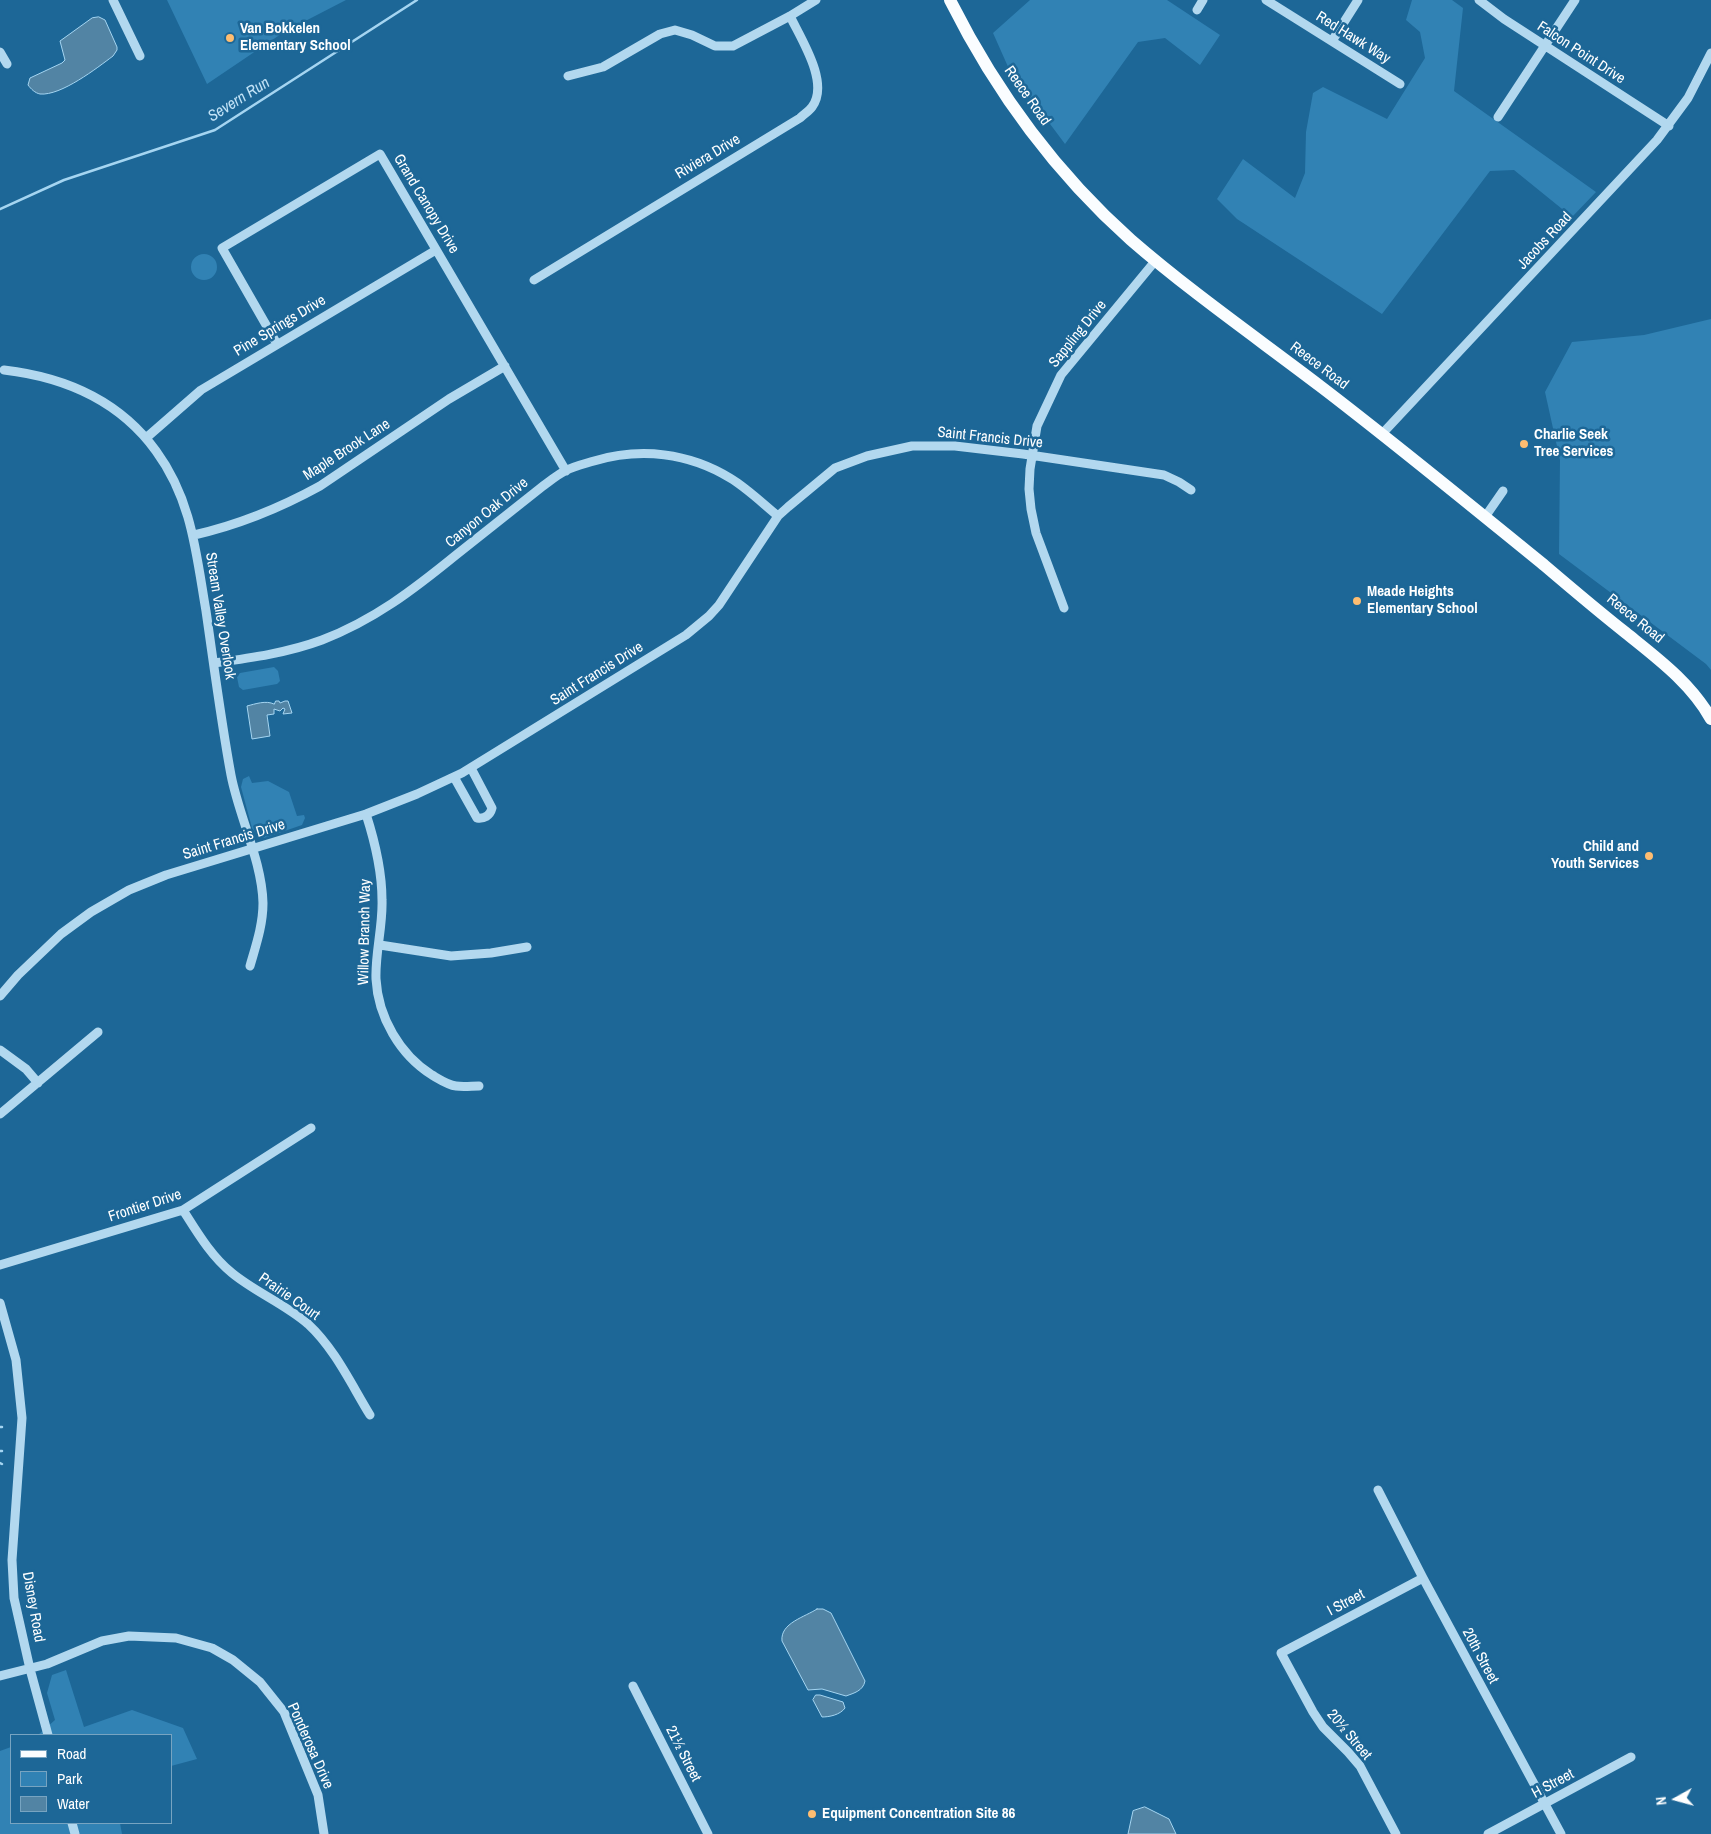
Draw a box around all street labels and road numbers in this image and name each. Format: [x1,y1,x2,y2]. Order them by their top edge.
street label: Red Hawk Way [1312,8,1394,68]
street label: Falcon Point Drive [1534,18,1628,88]
street label: Reece Road [1000,63,1054,129]
street label: Riviera Drive [672,131,744,183]
street label: Grand Canopy Drive [389,151,463,257]
street label: Jacobs Road [1514,209,1576,273]
street label: Pine Springs Drive [231,292,329,360]
street label: Sappling Drive [1045,297,1111,371]
street label: Reece Road [1286,338,1352,394]
street label: Maple Brook Lane [300,415,394,485]
street label: Saint Francis Drive [936,424,1044,452]
street label: Canyon Oak Drive [442,474,532,552]
street label: Stream Valley Overlook [201,551,239,681]
street label: Reece Road [1603,590,1667,648]
street label: Saint Francis Drive [547,638,647,710]
street label: Saint Francis Drive [181,816,287,864]
street label: Willow Branch Way [355,879,375,985]
street label: Frontier Drive [106,1186,184,1226]
street label: Prairie Court [255,1269,323,1325]
street label: Disney Road [18,1570,48,1644]
street label: I Street [1324,1586,1368,1620]
street label: 20th Street [1458,1625,1502,1687]
street label: Ponderosa Drive [283,1700,337,1792]
street label: 20½ Street [1323,1706,1375,1764]
street label: 21½ Street [661,1723,705,1785]
street label: H Street [1529,1765,1577,1803]

